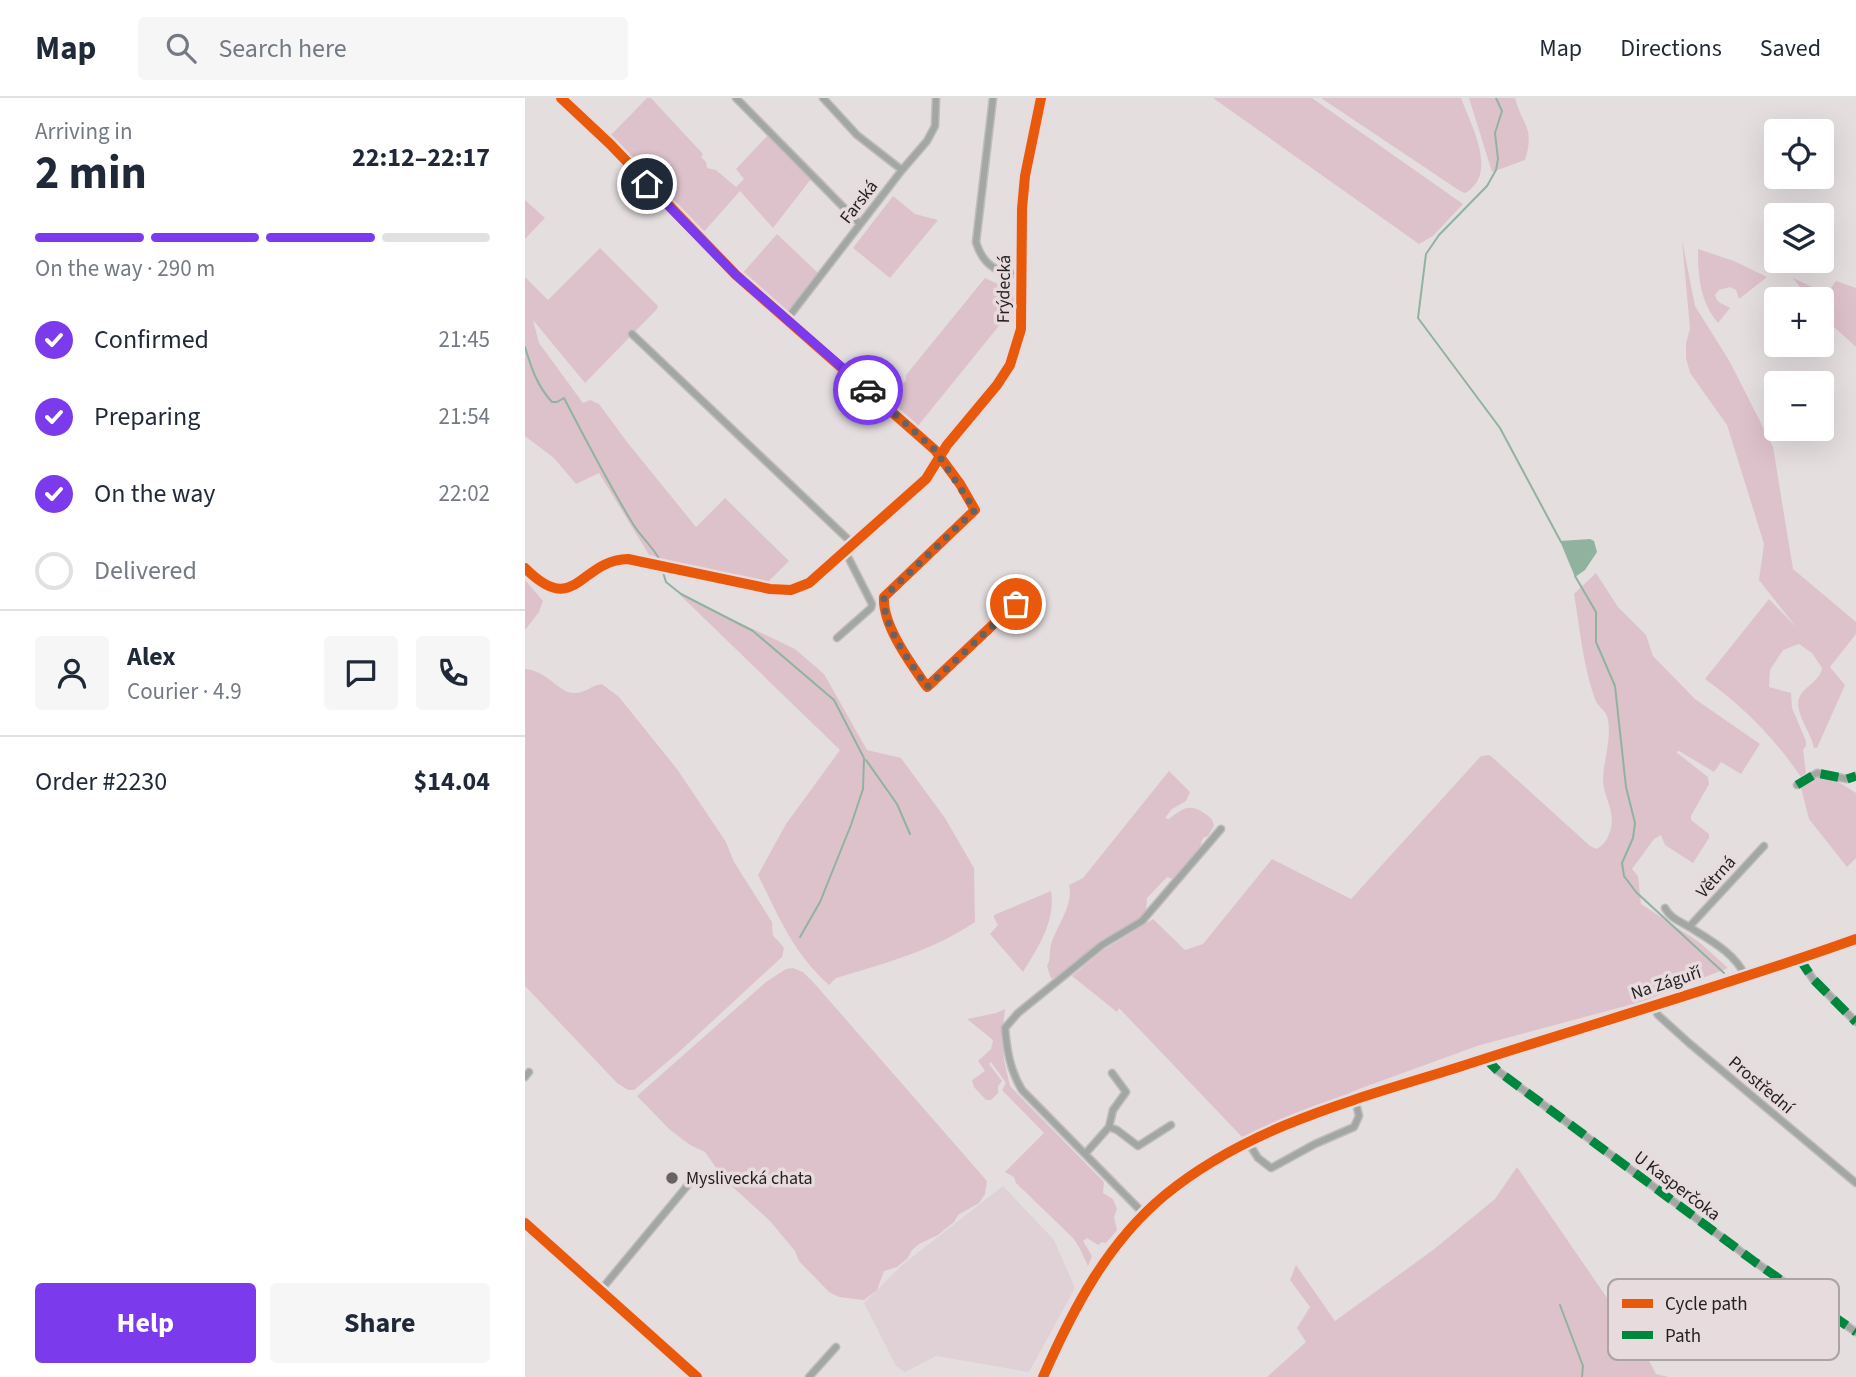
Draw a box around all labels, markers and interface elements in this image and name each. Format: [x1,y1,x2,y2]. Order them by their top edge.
search box [138,17,628,80]
text: Map [35,25,96,72]
icon: search [162,29,200,67]
text: Search here [218,30,347,67]
text: Map [1539,31,1582,66]
text: Directions [1620,31,1722,66]
text: Saved [1760,31,1821,66]
text: Arriving in [35,115,133,148]
map controls [1764,119,1834,441]
button: locate [1764,119,1834,189]
text: 22:12–22:17 [352,139,490,176]
text: 2 min [35,141,147,206]
pin [617,154,677,214]
icon: home [628,165,666,203]
street label: Farská [834,175,884,229]
button: layers [1764,203,1834,273]
text: On the way · 290 m [35,252,215,285]
street label: Frýdecká [991,255,1017,323]
button: + [1764,287,1834,357]
icon: check [35,321,73,359]
text: Confirmed [94,321,209,358]
text: 21:45 [439,323,490,356]
courier [833,355,903,425]
icon: car [849,371,887,409]
button: − [1764,371,1834,441]
icon: check [35,398,73,436]
text: Preparing [94,398,200,435]
text: 21:54 [439,400,490,433]
icon: check [35,475,73,513]
text: On the way [94,475,215,512]
text: 22:02 [439,477,490,510]
text: Delivered [94,552,197,589]
pin [986,574,1046,634]
icon: bag [997,585,1035,623]
button: person [35,636,109,710]
button: chat [324,636,398,710]
button: phone [416,636,490,710]
text: Alex [127,638,176,675]
text: Courier · 4.9 [127,675,242,708]
text: Order #2230 [35,763,167,800]
text: $14.04 [414,763,490,800]
street label: Větrná [1690,850,1742,904]
street label: Na Záguří [1628,960,1705,1006]
street label: Prostřední [1723,1050,1800,1120]
street label: U Kasperčoka [1628,1145,1726,1227]
place label: Myslivecká chata [686,1166,813,1191]
marker: Myslivecká chata [664,1170,680,1186]
legend [1608,1279,1839,1360]
button: Help [35,1283,256,1363]
button: Share [270,1283,490,1363]
text: Cycle path [1665,1291,1747,1318]
text: Path [1665,1323,1701,1350]

